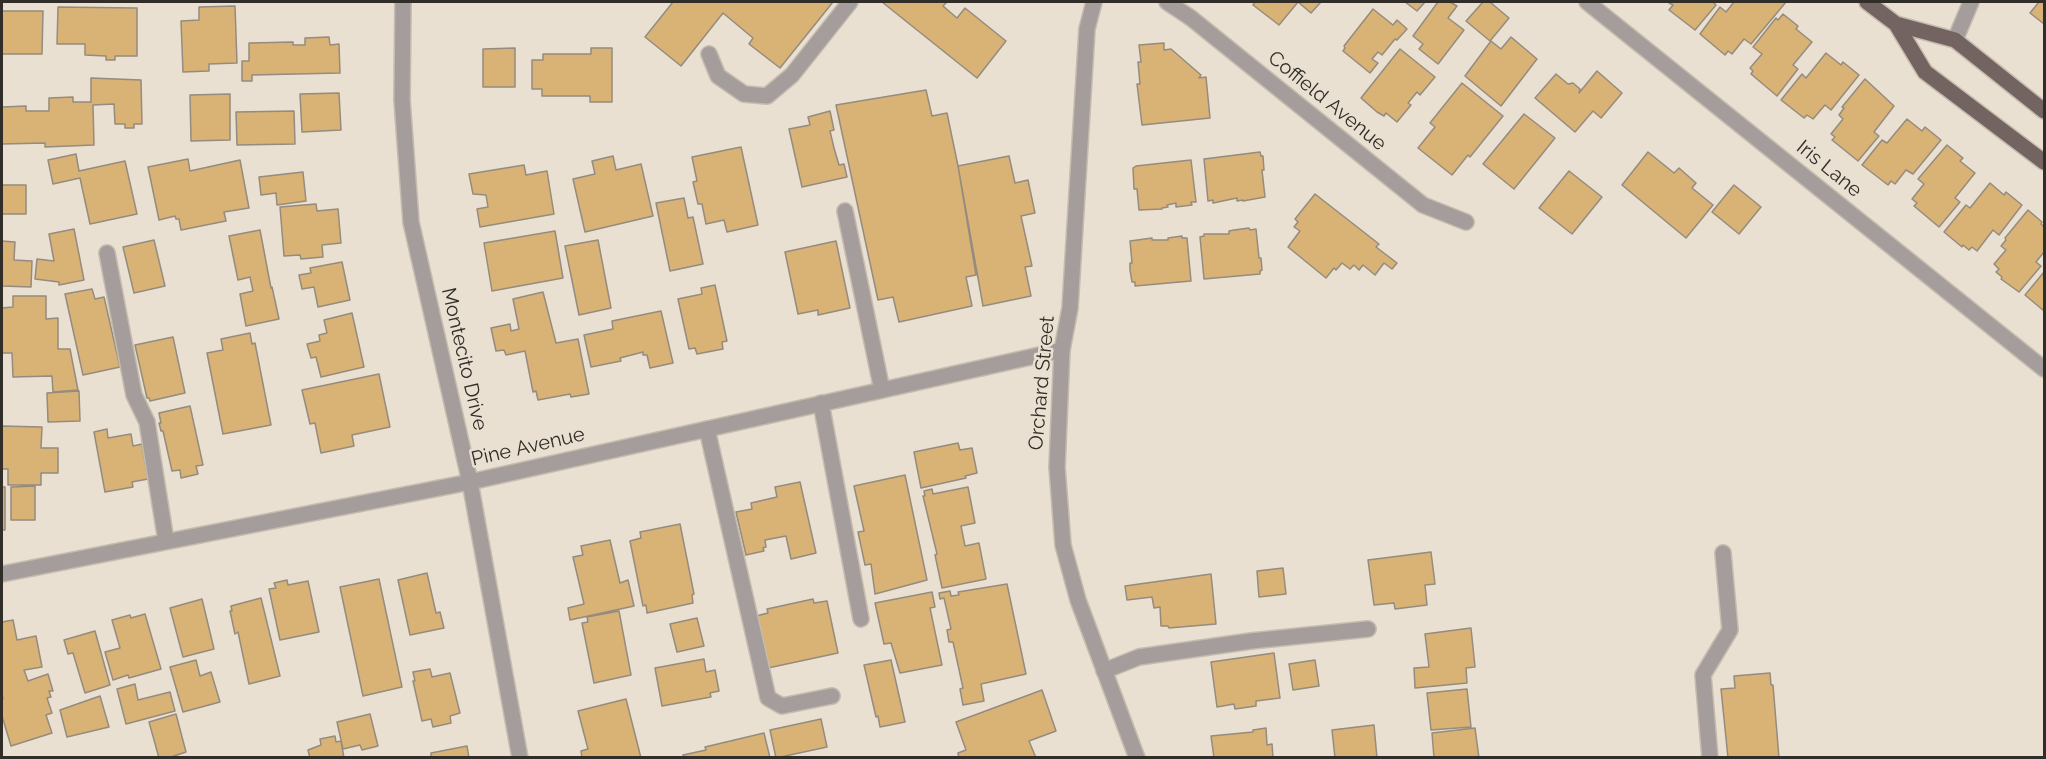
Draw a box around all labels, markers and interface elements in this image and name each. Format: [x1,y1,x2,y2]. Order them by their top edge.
street label: Coffield Avenue [1263,46,1391,156]
street label: Iris Lane [1792,135,1866,203]
street label: Montecito Drive [436,285,492,433]
street label: Orchard Street [1024,315,1060,451]
street label: Pine Avenue [469,422,587,472]

